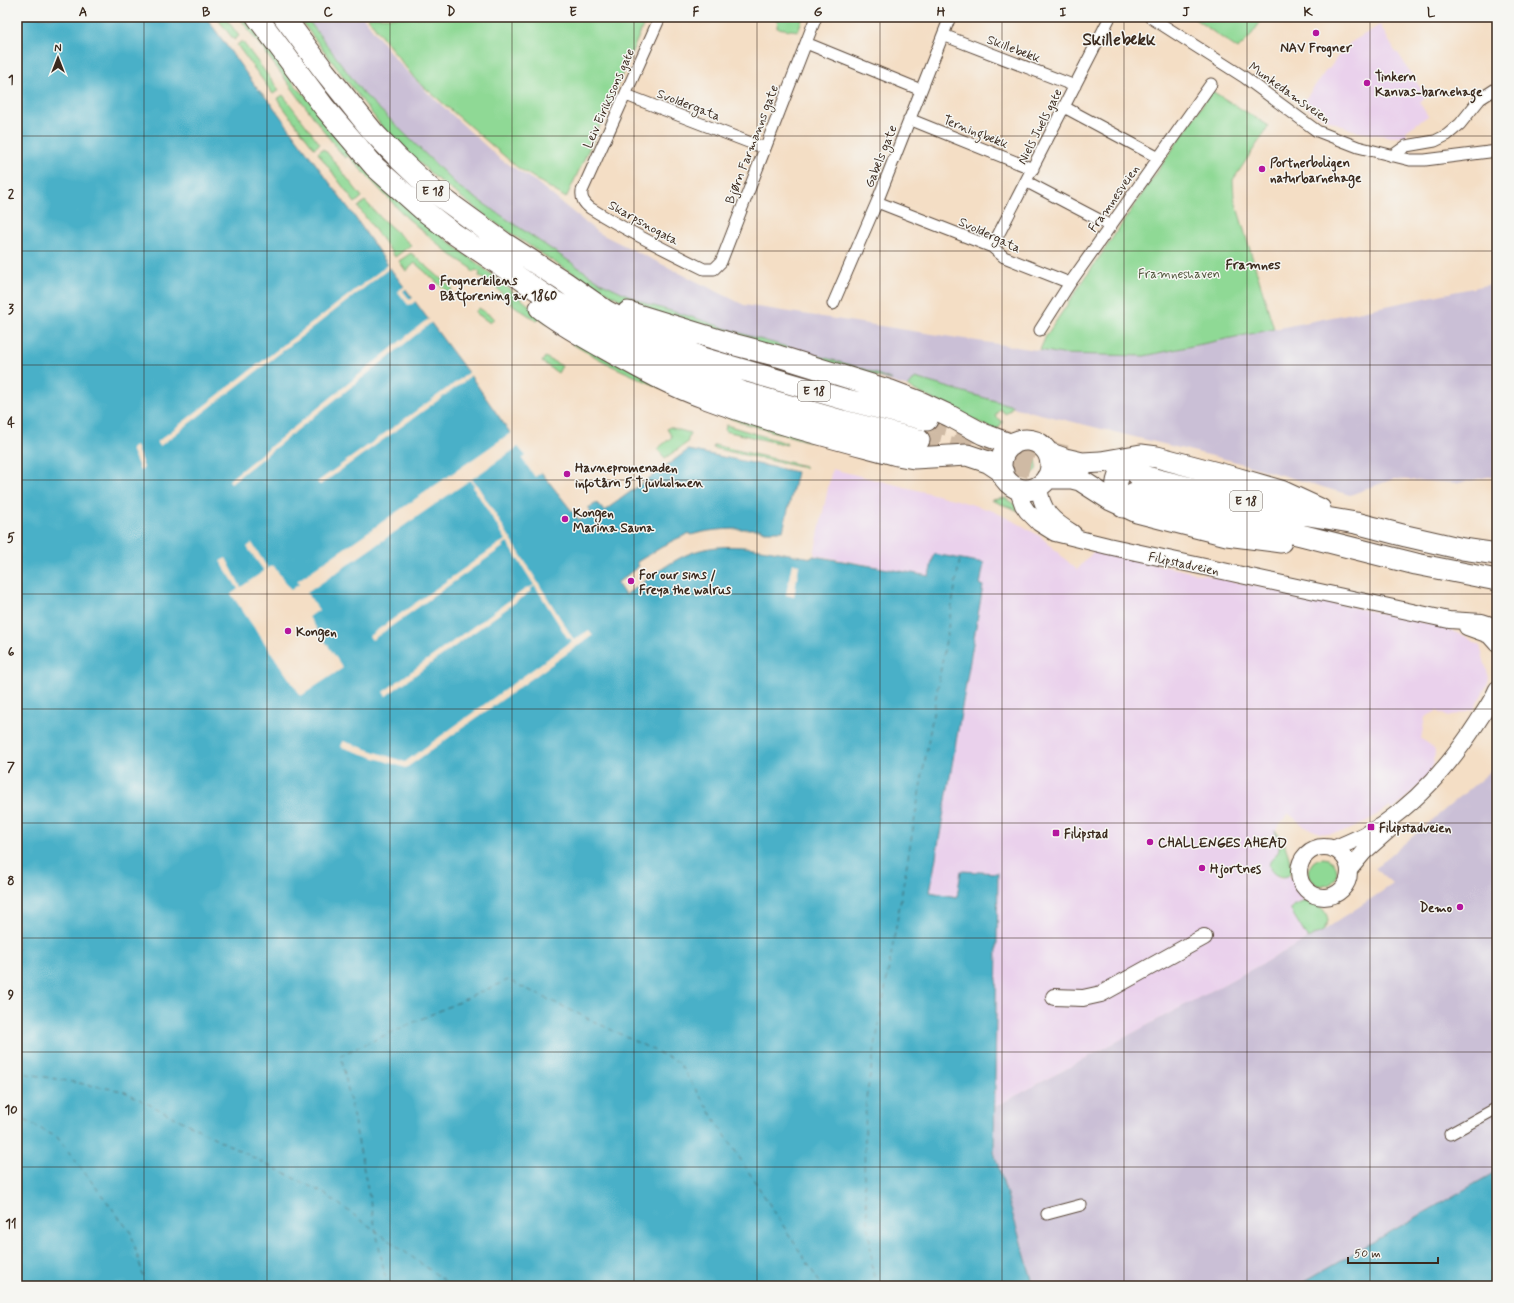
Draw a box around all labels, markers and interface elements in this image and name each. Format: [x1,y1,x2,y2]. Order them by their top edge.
text: A [79,4,87,21]
text: B [202,4,211,21]
text: C [323,4,333,21]
text: D [447,4,456,21]
text: E [569,4,577,21]
text: F [693,4,700,21]
text: G [814,4,823,21]
text: H [937,4,946,21]
text: I [1060,4,1067,21]
text: J [1182,4,1190,21]
text: K [1303,4,1313,21]
text: L [1427,4,1436,21]
marker: NAV Frogner [1311,28,1321,38]
district label: Skillebekk [1082,29,1156,51]
street label: Skillebekk [984,31,1043,68]
north arrow [38,38,78,78]
place label: NAV Frogner [1280,40,1353,58]
text: N [54,42,62,56]
street label: Leiv Eirikssons gate [580,46,639,151]
street label: Munkedamsveien [1245,59,1333,128]
place label: Tinkern Kanvas-barnehage [1375,69,1483,104]
text: 1 [8,72,14,89]
marker: Tinkern Kanvas-barnehage [1362,78,1372,88]
street label: Bjørn Farmanns gate [722,82,784,207]
street label: Svoldergata [654,86,723,126]
street label: Niels Juels gate [1014,86,1067,167]
street label: Terningbekk [940,112,1011,155]
street label: Gabels gate [861,123,903,191]
place label: Portnerboligen naturbarnehage [1270,155,1362,189]
street label: Framnesveien [1085,162,1144,236]
marker: Portnerboligen naturbarnehage [1257,164,1267,174]
road number: E 18 [417,181,449,201]
text: 2 [8,186,15,203]
street label: Skarpsnogata [605,197,682,250]
street label: Svoldergata [955,214,1023,258]
district label: Framnes [1225,256,1281,274]
park label: Framneshaven [1138,266,1220,283]
place label: Frognerkilens Båtforening av 1860 [440,273,557,307]
marker: Frognerkilens Båtforening av 1860 [427,282,437,292]
text: 3 [8,301,14,318]
road number: E 18 [798,381,830,401]
text: 4 [7,415,15,432]
place label: Havnepromenaden infotårn 5 Tjuvholmen [575,460,704,494]
marker: Havnepromenaden infotårn 5 Tjuvholmen [562,469,572,479]
road number: E 18 [1230,491,1262,511]
place label: Kongen Marina Sauna [573,505,655,537]
marker: Kongen Marina Sauna [560,514,570,524]
text: 5 [7,530,15,547]
street label: Filipstadveien [1147,549,1221,580]
place label: For our sins / Freya the walrus [639,567,731,599]
marker: For our sins / Freya the walrus [626,576,636,586]
place label: Kongen [296,624,337,643]
marker: Kongen [283,626,293,636]
text: 6 [8,644,15,661]
text: 7 [7,759,15,776]
place label: Filipstadveien [1379,820,1452,837]
marker: Filipstadveien [1366,822,1376,832]
place label: Filipstad [1064,826,1108,843]
marker: Filipstad [1051,828,1061,838]
place label: CHALLENGES AHEAD [1158,835,1287,852]
marker: CHALLENGES AHEAD [1145,837,1155,847]
place label: Hjortnes [1210,861,1261,879]
marker: Hjortnes [1197,863,1207,873]
text: 8 [7,873,15,890]
place label: Demo [1420,900,1453,917]
marker: Demo [1455,902,1465,912]
text: 9 [8,987,15,1004]
text: 10 [4,1102,18,1119]
text: 11 [5,1216,17,1233]
scale bar [1348,1239,1438,1265]
text: 50 m [1354,1246,1381,1262]

